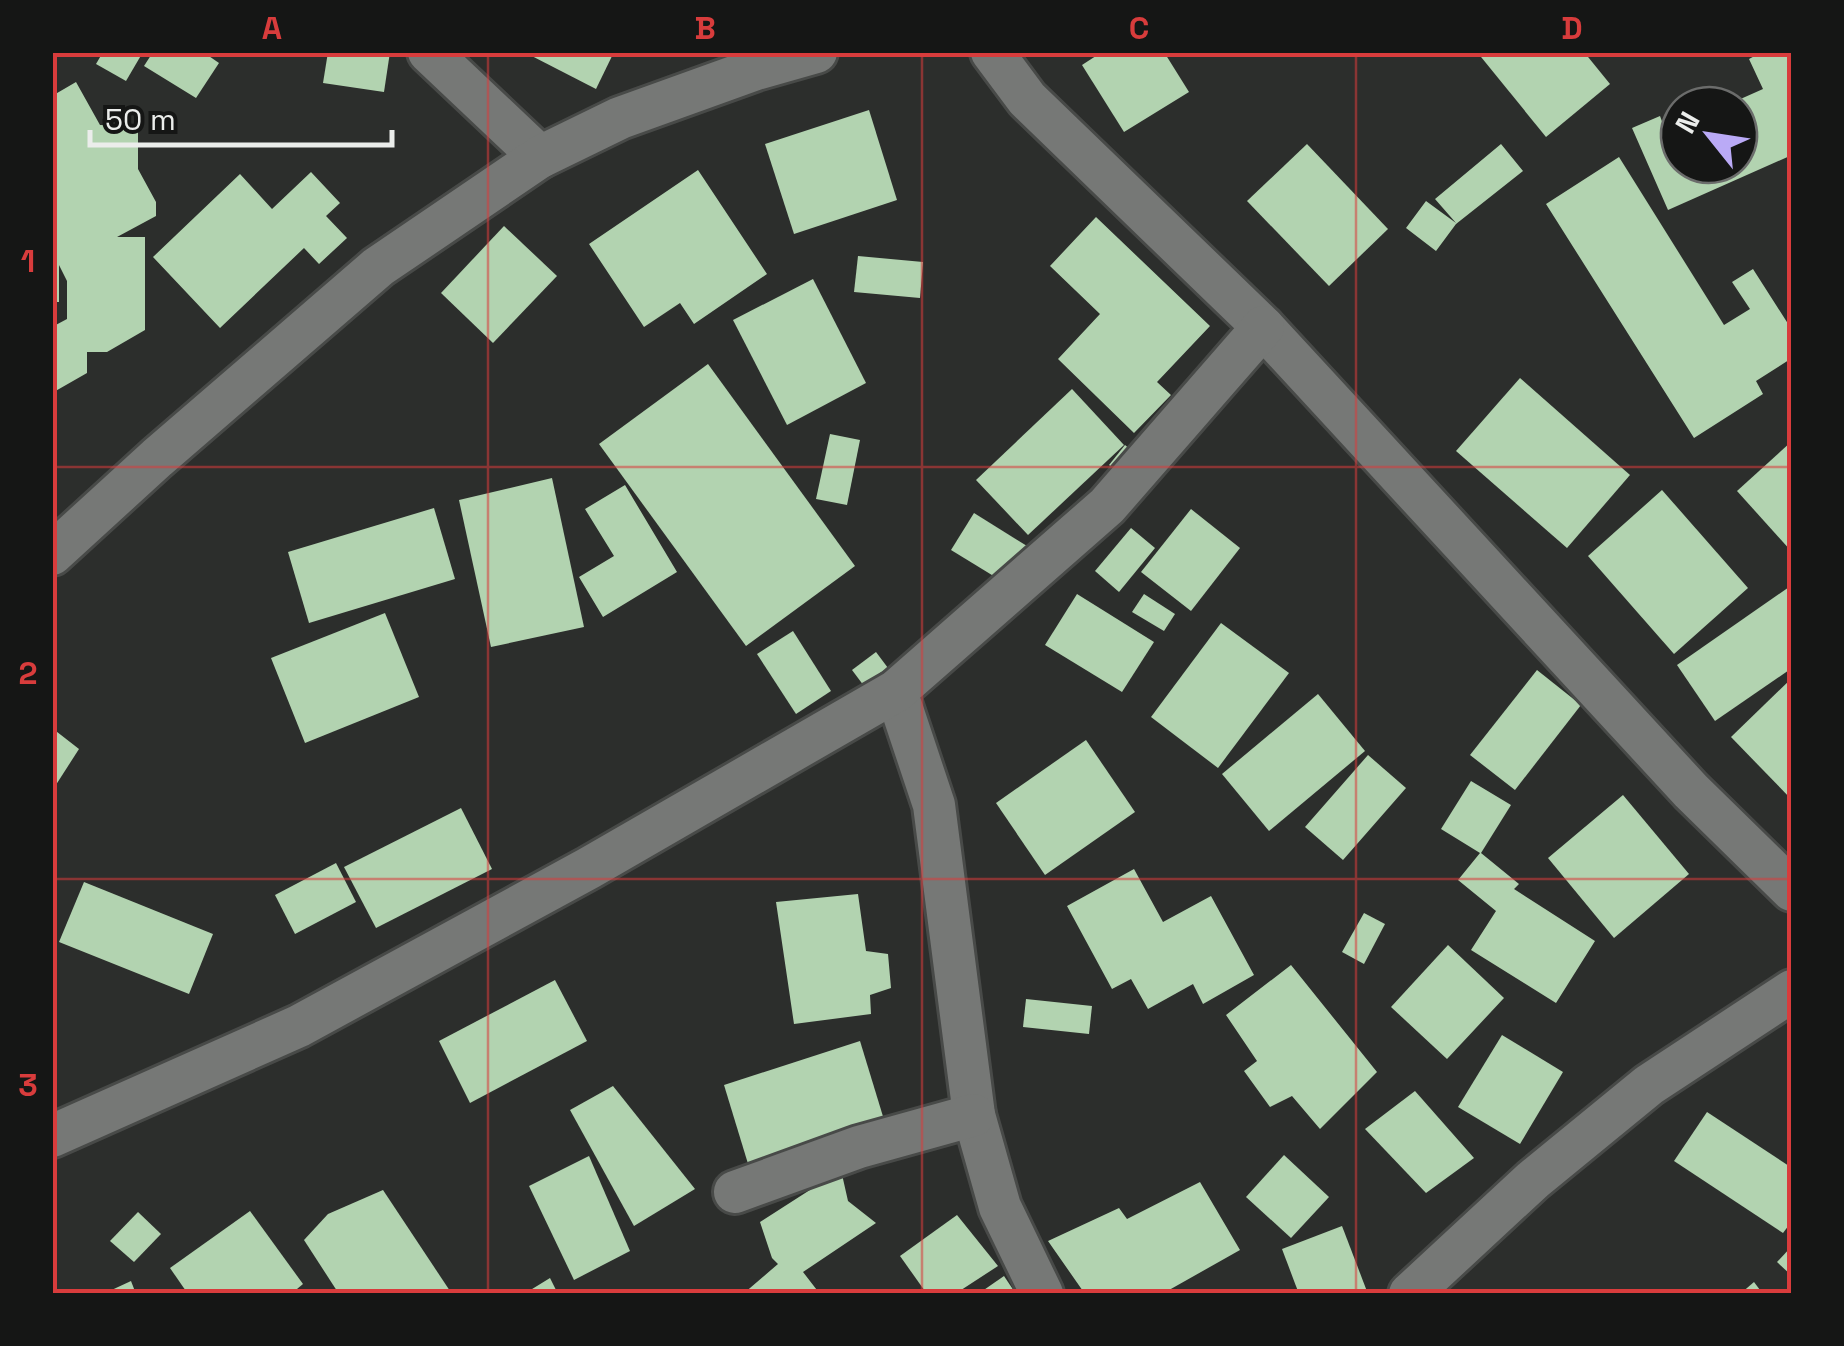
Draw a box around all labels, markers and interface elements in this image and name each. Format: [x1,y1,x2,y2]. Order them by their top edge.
text: A [262,8,282,48]
text: B [694,8,716,48]
text: C [1129,8,1149,48]
text: D [1561,8,1583,48]
scale bar [90,85,392,147]
north arrow [1659,85,1759,185]
text: 50 m [105,100,176,139]
text: N [1667,105,1708,140]
text: 1 [21,241,35,281]
text: 2 [18,653,38,693]
text: 3 [18,1065,38,1105]

